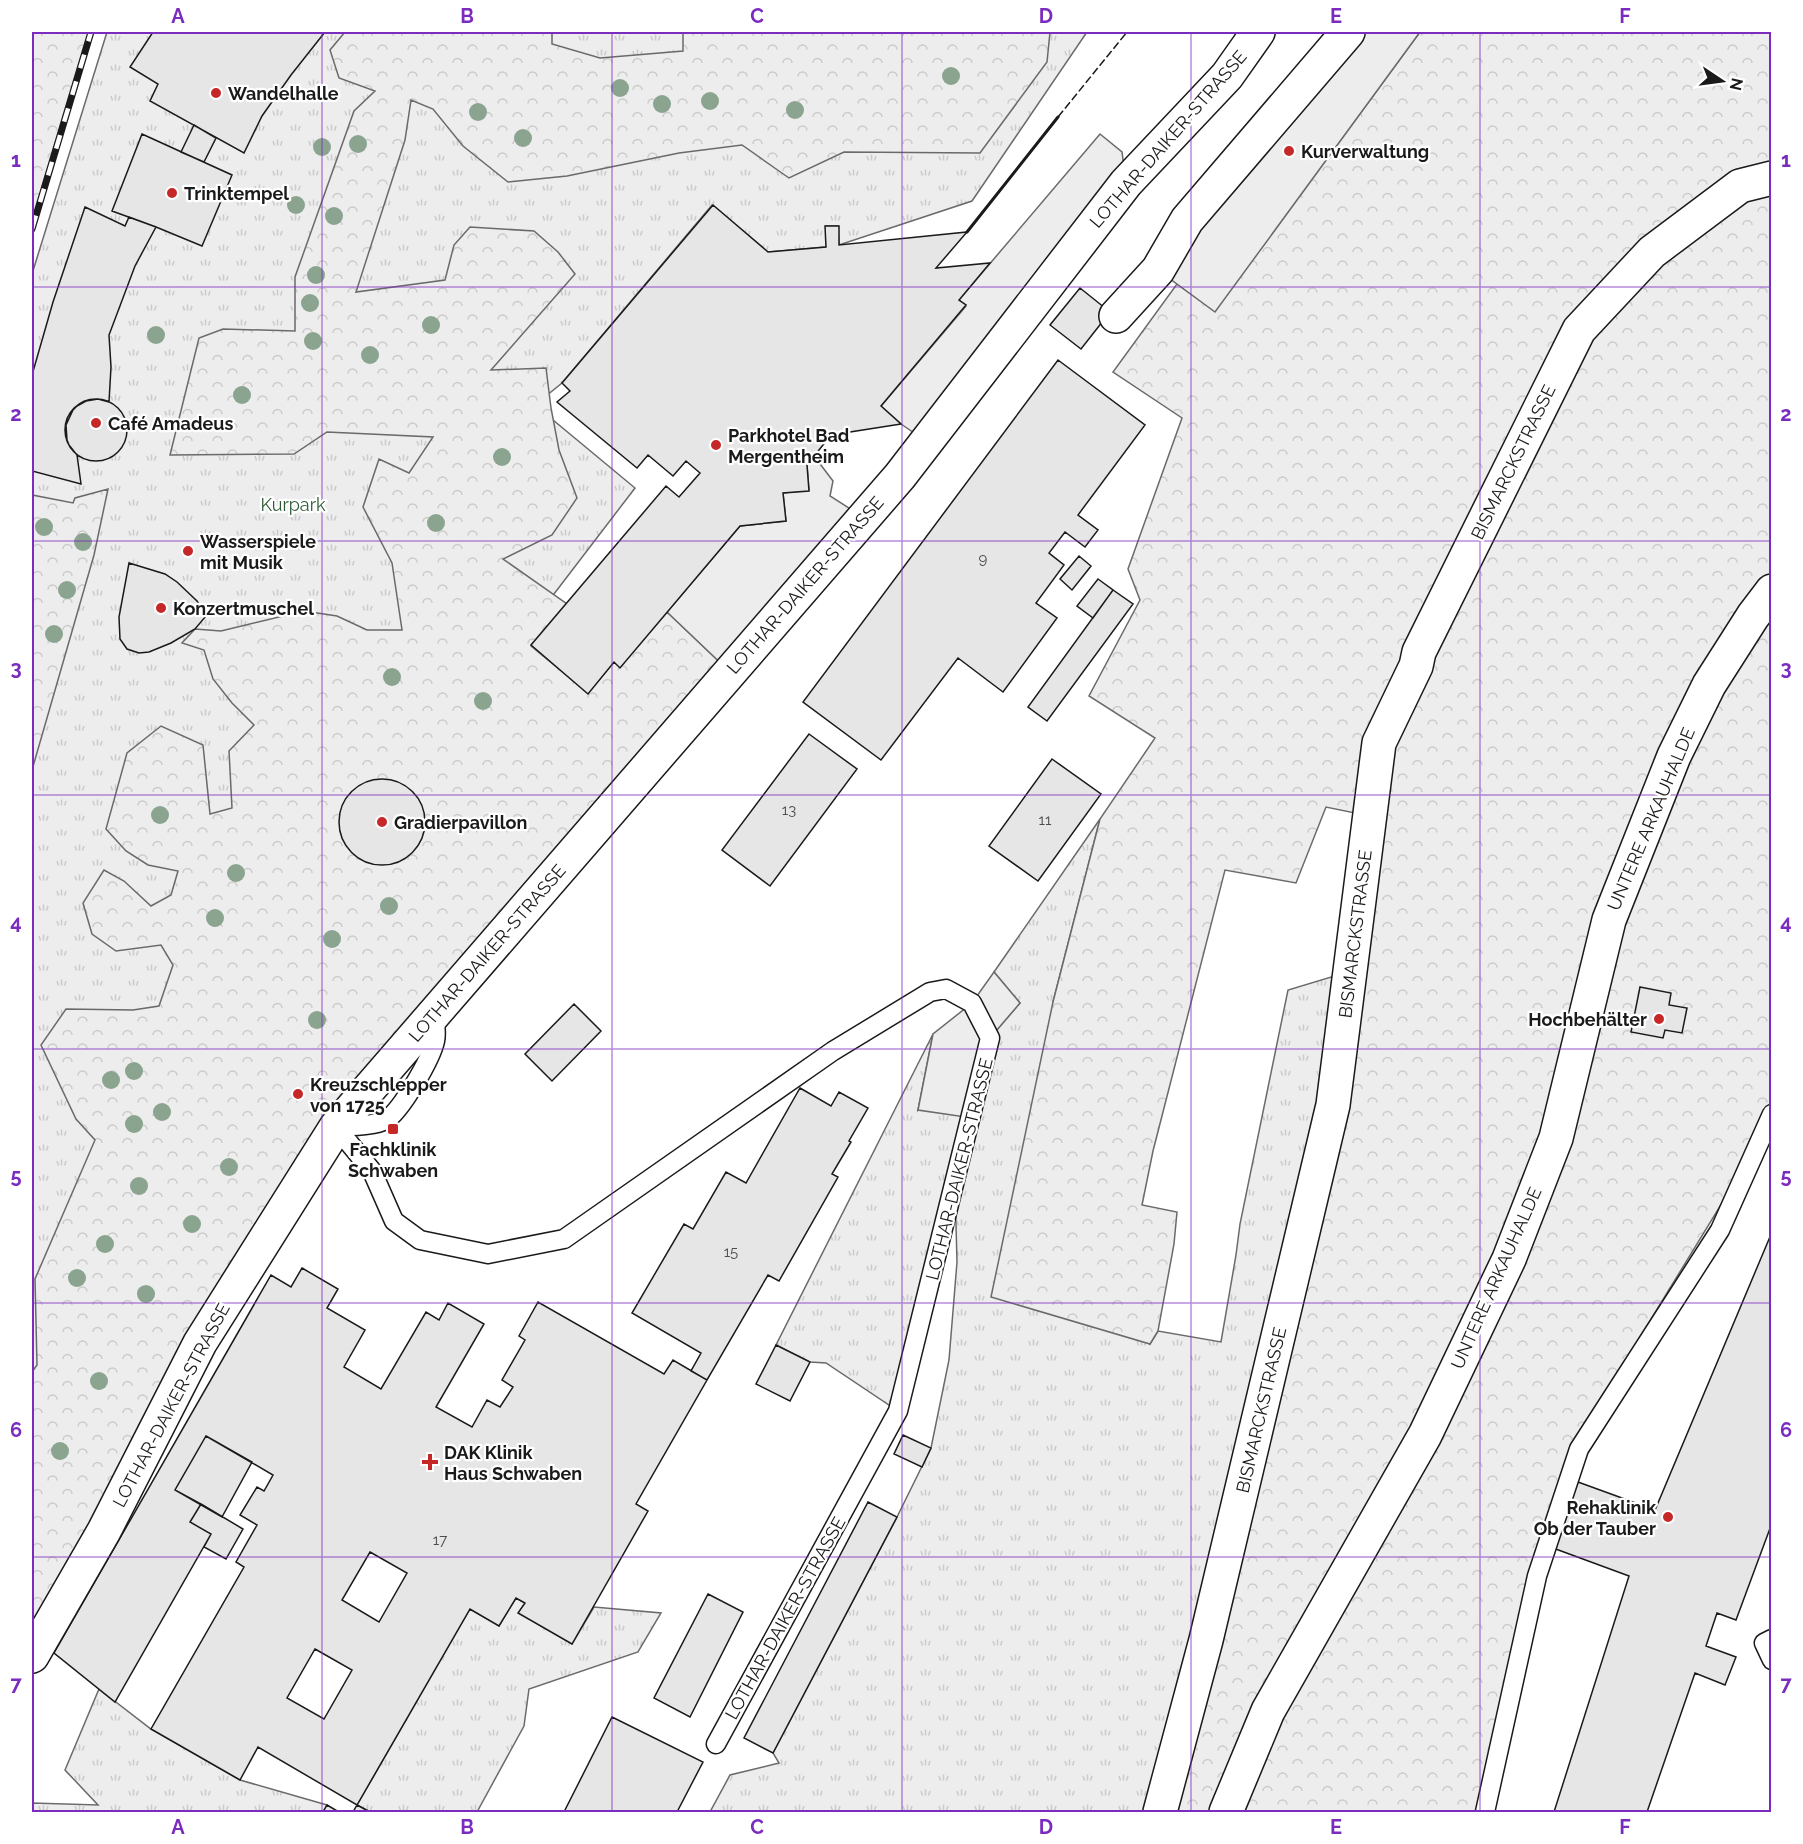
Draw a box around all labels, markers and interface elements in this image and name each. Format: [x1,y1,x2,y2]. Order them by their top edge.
text: A [171,4,185,28]
text: B [460,4,474,28]
text: C [750,4,764,28]
text: D [1039,4,1053,28]
text: E [1330,4,1342,28]
text: F [1619,4,1631,28]
street label: LOTHAR-DAIKER-STRASSE [1085,46,1251,232]
north arrow [1692,51,1752,111]
text: N [1725,76,1747,92]
place label: Wandelhalle [228,83,339,104]
marker: Wandelhalle [209,86,223,100]
place label: Kurverwaltung [1301,141,1429,162]
marker: Kurverwaltung [1282,144,1296,158]
text: 1 [11,148,21,172]
text: 1 [1781,148,1791,172]
place label: Trinktempel [184,183,289,204]
marker: Trinktempel [165,186,179,200]
street label: BISMARCKSTRASSE [1466,381,1560,543]
text: 2 [10,402,22,426]
text: 2 [1780,402,1792,426]
place label: Café Amadeus [108,413,233,434]
marker: Café Amadeus [89,416,103,430]
place label: Parkhotel Bad Mergentheim [728,425,849,467]
marker: Parkhotel Bad Mergentheim [709,438,723,452]
street label: LOTHAR-DAIKER-STRASSE [722,492,888,678]
park label: Kurpark [260,494,326,515]
place label: Wasserspiele mit Musik [200,531,316,573]
marker: Wasserspiele mit Musik [181,544,195,558]
house number: 9 [979,550,988,568]
place label: Konzertmuschel [173,598,314,619]
marker: Konzertmuschel [154,601,168,615]
text: 3 [10,656,22,680]
text: 3 [1780,656,1792,680]
street label: UNTERE ARKAUHALDE [1603,724,1699,914]
house number: 13 [782,801,796,819]
house number: 11 [1039,811,1052,829]
place label: Gradierpavillon [394,812,527,833]
marker: Gradierpavillon [375,815,389,829]
street label: BISMARCKSTRASSE [1334,849,1376,1019]
street label: LOTHAR-DAIKER-STRASSE [404,860,570,1046]
text: 4 [10,910,22,934]
text: 4 [1780,910,1792,934]
place label: Hochbehälter [1528,1009,1647,1030]
marker: Hochbehälter [1652,1012,1666,1026]
street label: LOTHAR-DAIKER-STRASSE [921,1056,997,1282]
place label: Kreuzschlepper von 1725 [310,1074,447,1116]
marker: Kreuzschlepper von 1725 [291,1087,305,1101]
marker: Fachklinik Schwaben [386,1122,400,1136]
place label: Fachklinik Schwaben [348,1139,438,1181]
text: 5 [10,1164,22,1188]
text: 5 [1780,1164,1792,1188]
street label: UNTERE ARKAUHALDE [1446,1184,1546,1372]
house number: 15 [724,1243,738,1261]
street label: LOTHAR-DAIKER-STRASSE [108,1299,234,1511]
street label: BISMARCKSTRASSE [1232,1325,1290,1495]
text: 6 [10,1418,22,1442]
text: 6 [1780,1418,1792,1442]
place label: DAK Klinik Haus Schwaben [444,1442,582,1484]
marker: DAK Klinik Haus Schwaben [421,1453,439,1471]
place label: Rehaklinik Ob der Tauber [1534,1497,1657,1539]
marker: Rehaklinik Ob der Tauber [1661,1510,1675,1524]
street label: LOTHAR-DAIKER-STRASSE [721,1513,849,1723]
house number: 17 [433,1531,447,1549]
text: 7 [10,1672,22,1696]
text: 7 [1780,1672,1792,1696]
text: A [171,1815,185,1839]
text: B [460,1815,474,1839]
text: C [750,1815,764,1839]
text: D [1039,1815,1053,1839]
text: E [1330,1815,1342,1839]
text: F [1619,1815,1631,1839]

